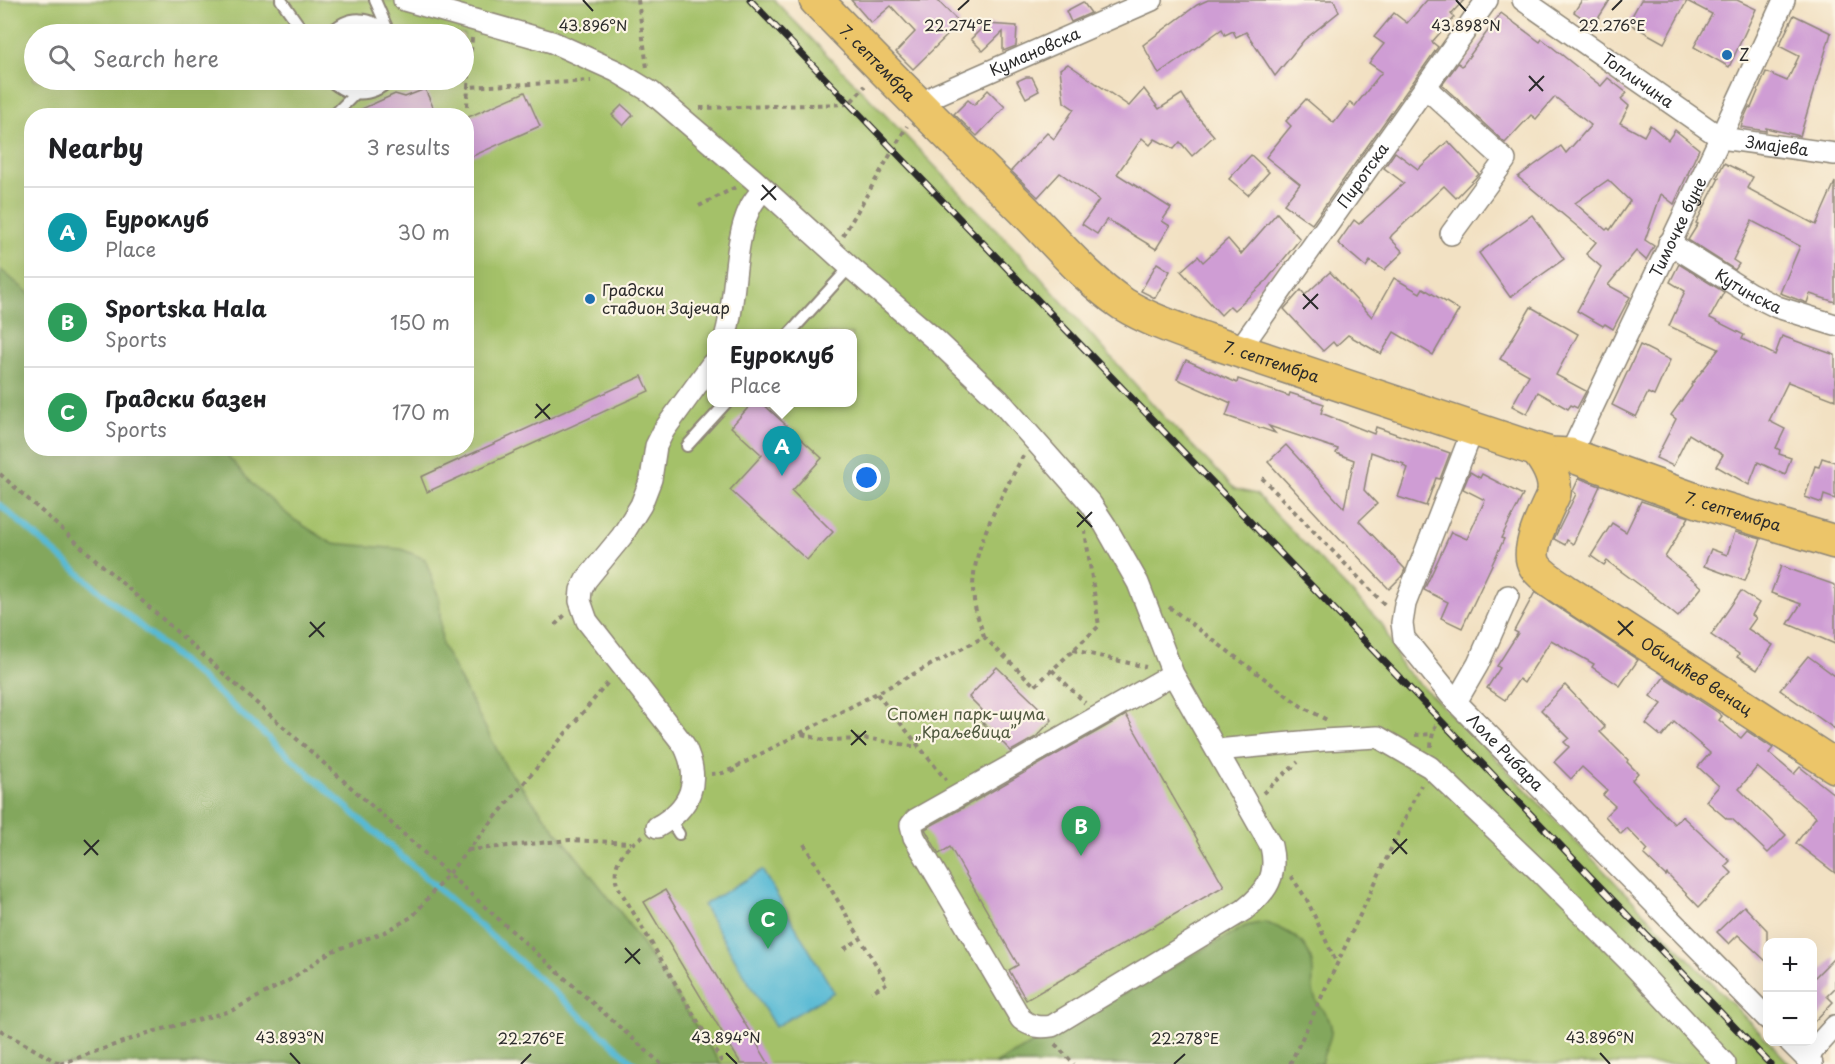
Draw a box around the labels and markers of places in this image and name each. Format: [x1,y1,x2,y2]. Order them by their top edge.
place label: Z [1739,42,1749,66]
marker: Z [1720,48,1734,62]
place label: Градски стадион Зајечар [602,277,730,319]
marker: Градски стадион Зајечар [583,292,597,306]
pin: A [762,426,802,476]
pin: B [1062,806,1100,856]
pin: C [748,900,788,949]

